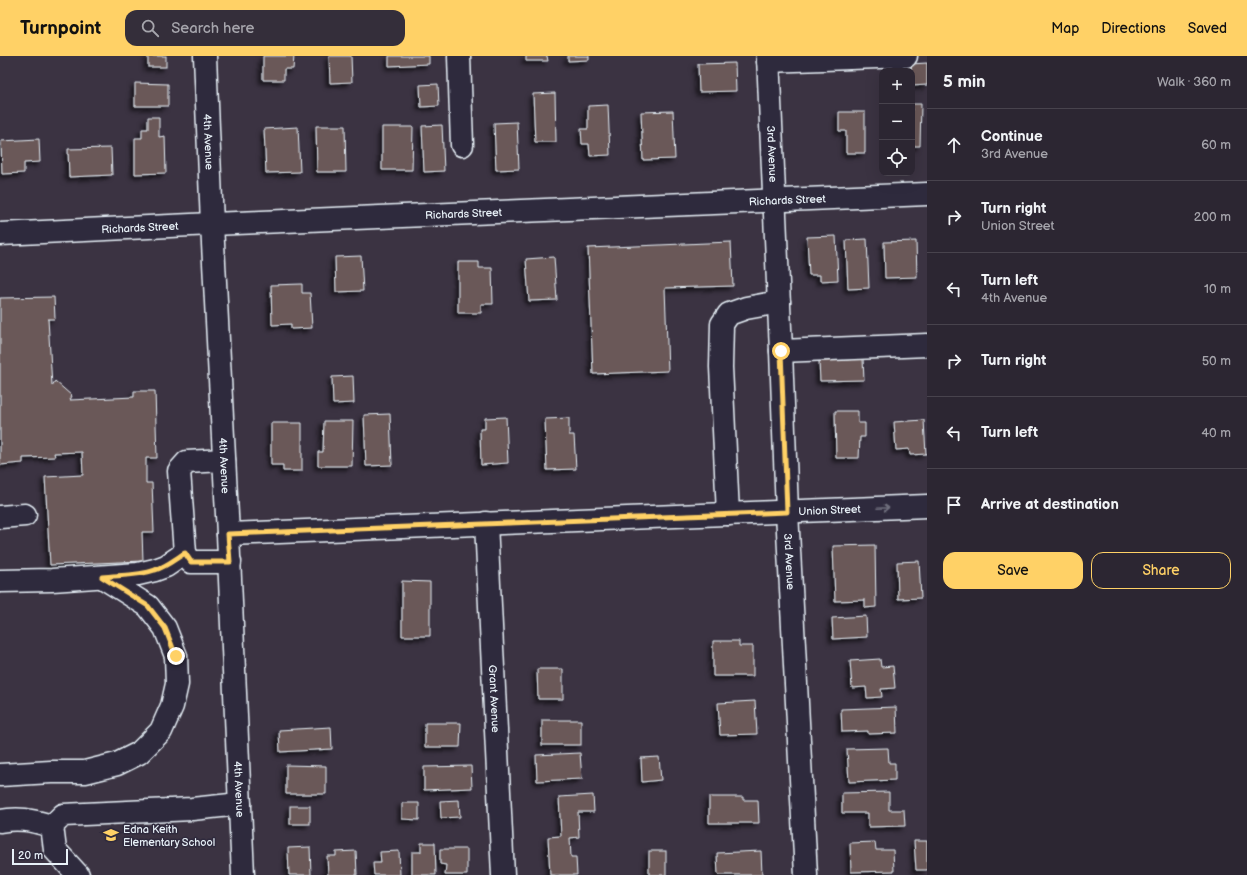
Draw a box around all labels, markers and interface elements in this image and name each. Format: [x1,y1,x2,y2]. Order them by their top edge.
search box [125,10,405,46]
text: Turnpoint [20,17,101,40]
icon: search [139,17,161,39]
text: Search here [171,19,254,38]
text: Map [1051,20,1079,37]
text: Directions [1101,20,1166,37]
text: Saved [1188,20,1227,37]
map controls [879,68,915,176]
button: + [879,68,915,104]
text: 5 min [943,72,986,92]
text: Walk · 360 m [1157,74,1231,90]
button: − [879,104,915,140]
street label: 4th Avenue [201,114,216,171]
street label: 3rd Avenue [765,125,780,183]
text: Continue [981,127,1043,146]
icon: ahead [943,134,965,156]
text: 60 m [1201,137,1231,153]
button: locate [879,140,915,176]
text: 3rd Avenue [981,146,1048,162]
street label: Richards Street [748,192,827,208]
text: Turn right [981,199,1046,218]
street label: Richards Street [425,205,503,222]
icon: right [943,206,965,228]
text: 200 m [1194,209,1231,225]
text: Union Street [981,218,1055,234]
street label: Richards Street [101,219,179,236]
text: Turn left [981,271,1038,290]
icon: left [943,278,965,300]
text: 10 m [1204,281,1231,297]
text: 4th Avenue [981,290,1047,306]
route start [772,342,790,360]
icon: right [943,350,965,372]
text: Turn right [981,351,1046,370]
text: 50 m [1202,353,1231,369]
icon: left [943,422,965,444]
text: Turn left [981,423,1038,442]
text: 40 m [1201,425,1231,441]
street label: 4th Avenue [217,437,232,494]
icon: arrive [943,494,965,516]
text: Arrive at destination [981,495,1119,514]
street label: Union Street [798,502,862,518]
one-way arrow [876,504,889,511]
street label: 3rd Avenue [782,533,798,591]
button: Save [943,552,1083,589]
button: Share [1091,552,1231,589]
route end [167,647,185,665]
street label: Grant Avenue [486,665,503,733]
street label: 4th Avenue [231,761,247,818]
place label: Edna Keith Elementary School [123,823,215,849]
school or university icon: Edna Keith Elementary School [102,826,120,844]
scale bar [12,847,68,866]
text: 20 m [18,849,43,862]

